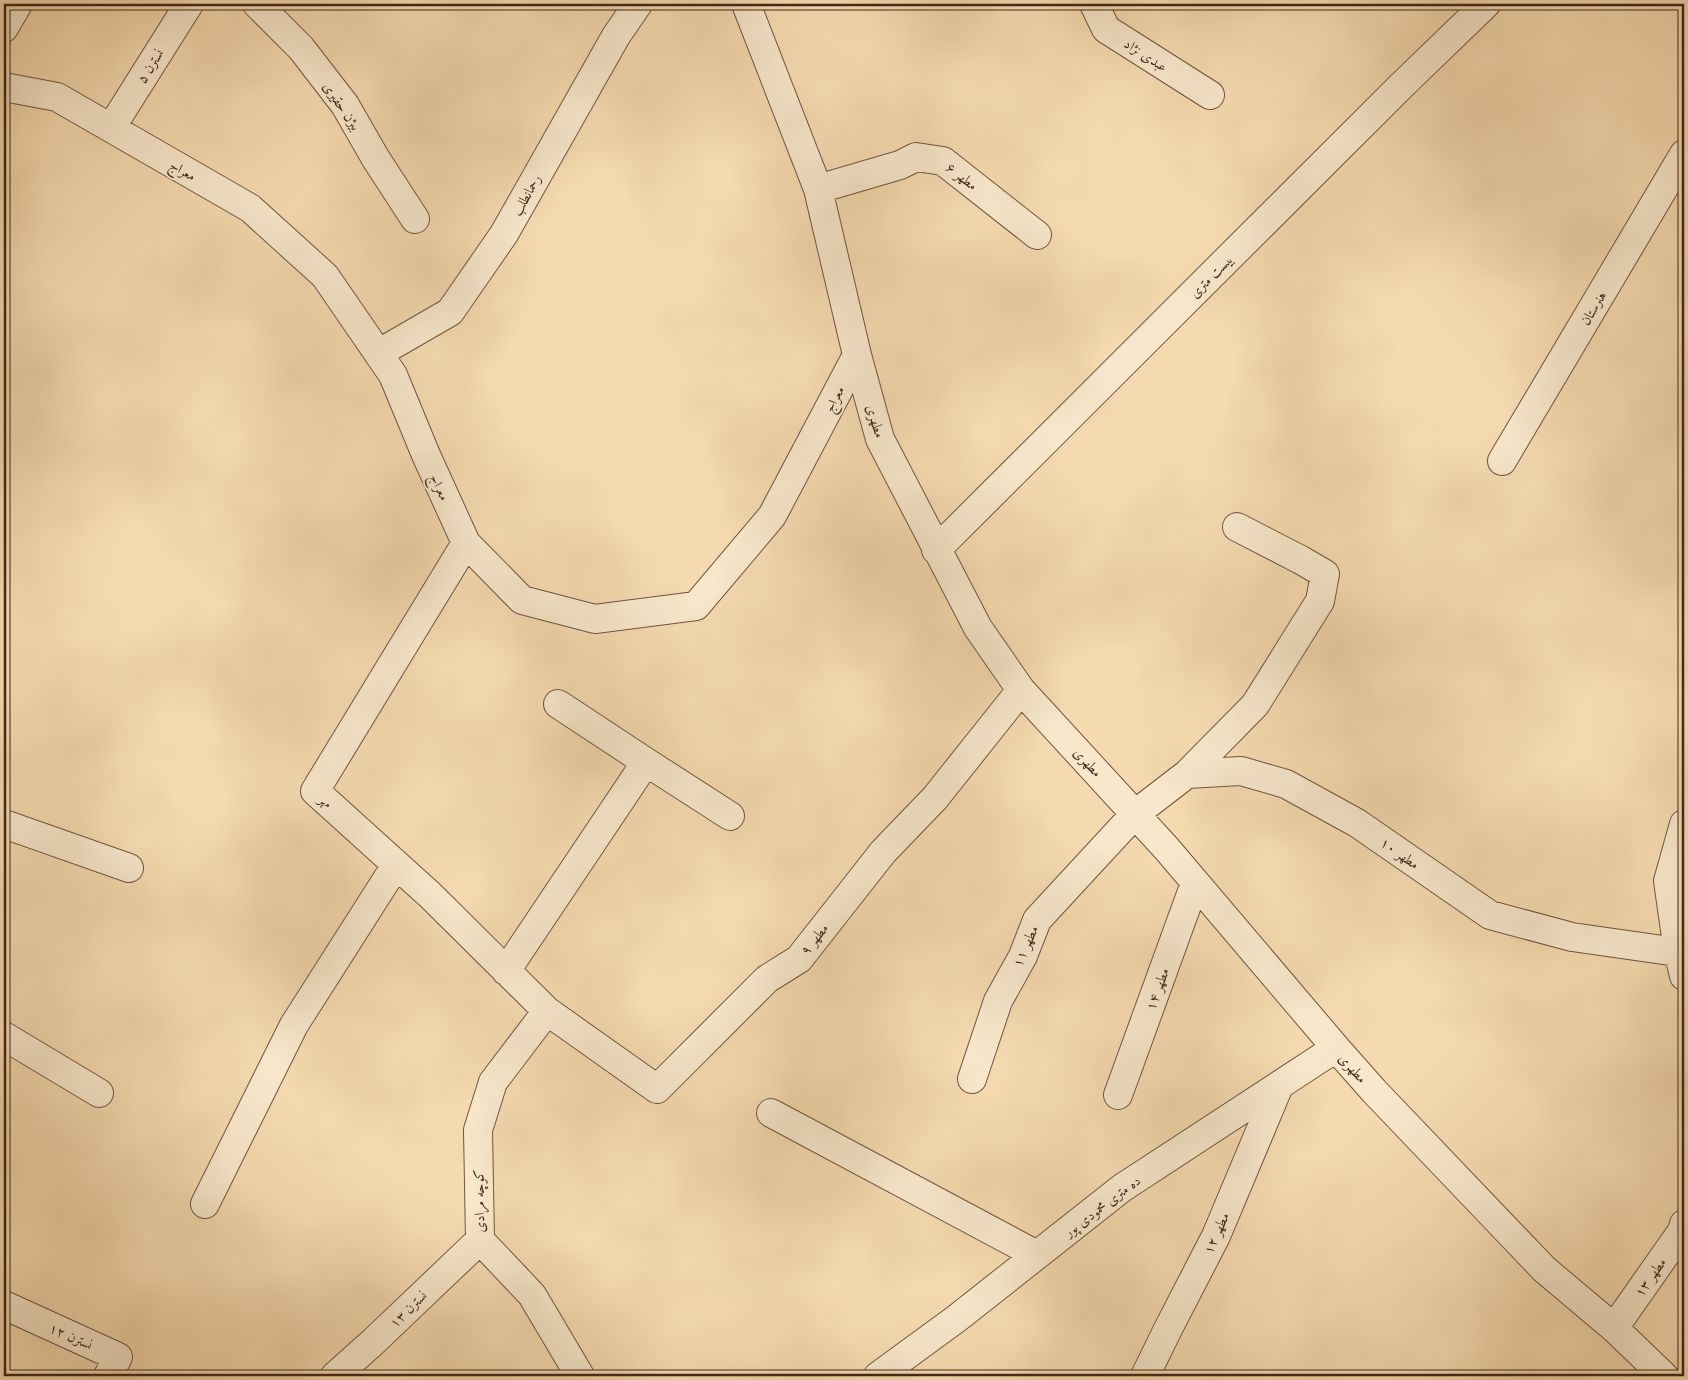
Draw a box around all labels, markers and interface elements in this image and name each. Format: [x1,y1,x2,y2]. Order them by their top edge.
street label: عبدی نژاد [1121,34,1171,76]
street label: نسترن ۵ [132,45,168,87]
street label: بیژن حقیری [319,78,365,134]
street label: معراج [165,155,199,188]
street label: مطهر ۶ [943,158,981,194]
street label: رحمانطلب [507,171,546,219]
street label: بیست متری [1185,250,1237,302]
street label: هنرستان [1576,288,1610,328]
street label: معراج [820,383,852,417]
street label: مطهری [862,402,890,440]
street label: معراج [422,471,454,505]
street label: مطهری [1070,743,1106,781]
street label: مهر [313,789,337,813]
street label: مطهر ۱۰ [1377,833,1423,873]
street label: مطهر ۹ [796,920,832,958]
street label: مطهر ۱۱ [1008,922,1042,970]
street label: مطهر ۱۴ [1141,965,1173,1013]
street label: مطهری [1335,1049,1371,1087]
street label: کوچه مرادی [469,1169,490,1233]
street label: ده متری محمودی پور [1058,1171,1145,1244]
street label: مطهر ۱۲ [1199,1209,1233,1257]
street label: مطهر ۱۳ [1630,1254,1670,1300]
street label: نسترن ۱۳ [385,1287,431,1331]
street label: نسترن ۱۲ [46,1318,96,1354]

